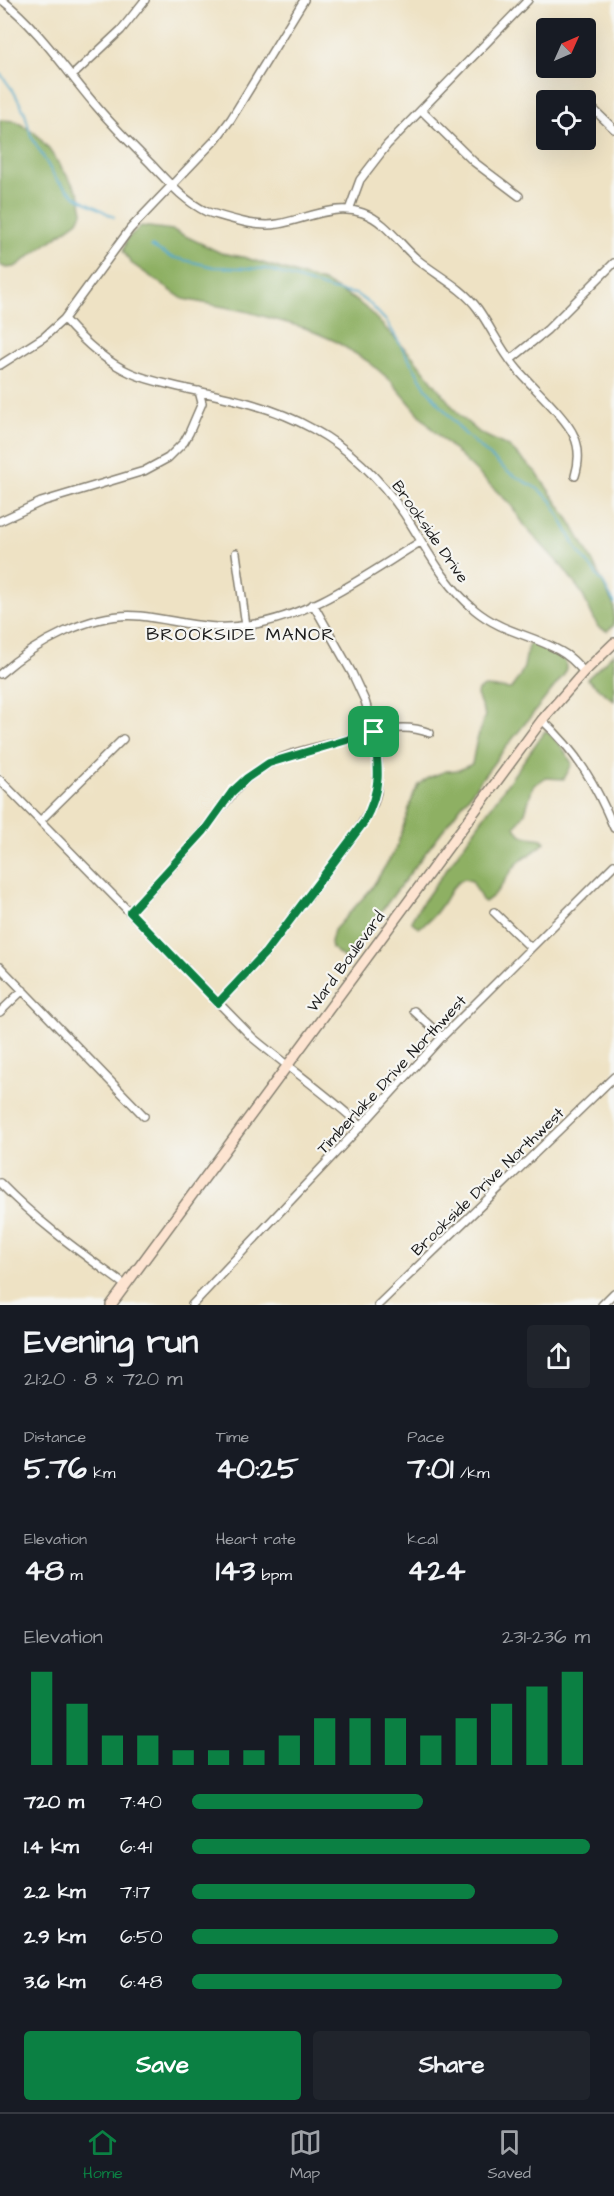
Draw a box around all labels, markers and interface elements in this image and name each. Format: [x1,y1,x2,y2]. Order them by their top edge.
north arrow [536,18,596,78]
map controls [536,18,596,150]
button: locate [536,90,596,150]
street label: Brookside Drive [387,476,474,587]
district label: BROOKSIDE MANOR [146,622,336,647]
pin [348,706,399,757]
icon: arrive [357,715,390,748]
street label: Ward Boulevard [302,907,390,1016]
street label: Timberlake Drive Northwest [312,990,472,1159]
street label: Brookside Drive Northwest [406,1102,569,1261]
text: Evening run [24,1319,198,1365]
button: share [527,1325,590,1388]
text: 21:20 · 8 × 720 m [24,1365,183,1393]
text: Distance [24,1426,86,1448]
text: Time [216,1426,249,1448]
text: Pace [407,1426,444,1448]
text: 5.76 [24,1448,87,1490]
text: 40:25 [216,1448,298,1490]
text: 7:01 [407,1448,454,1490]
text: km [87,1462,115,1484]
text: /km [454,1462,490,1484]
text: Elevation [24,1528,87,1550]
text: Heart rate [216,1528,296,1550]
text: kcal [407,1528,438,1550]
text: 48 [24,1550,64,1592]
text: 143 [216,1550,255,1592]
text: 424 [407,1550,465,1592]
text: m [64,1564,83,1586]
text: bpm [255,1564,292,1586]
text: Elevation [24,1623,103,1651]
text: 231–236 m [502,1623,590,1651]
text: 720 m [24,1788,84,1816]
text: 7:40 [120,1788,162,1816]
text: 1.4 km [24,1833,79,1861]
text: 6:41 [120,1833,152,1861]
text: 2.2 km [24,1878,86,1906]
text: 7:17 [120,1878,151,1906]
text: 2.9 km [24,1923,86,1951]
text: 6:50 [120,1923,163,1951]
text: 3.6 km [24,1968,85,1996]
text: 6:48 [120,1968,162,1996]
button: Save [24,2031,301,2100]
button: Share [313,2031,590,2100]
tab: Home [83,2126,123,2184]
tab: Map [289,2126,322,2184]
tab: Saved [487,2126,531,2184]

